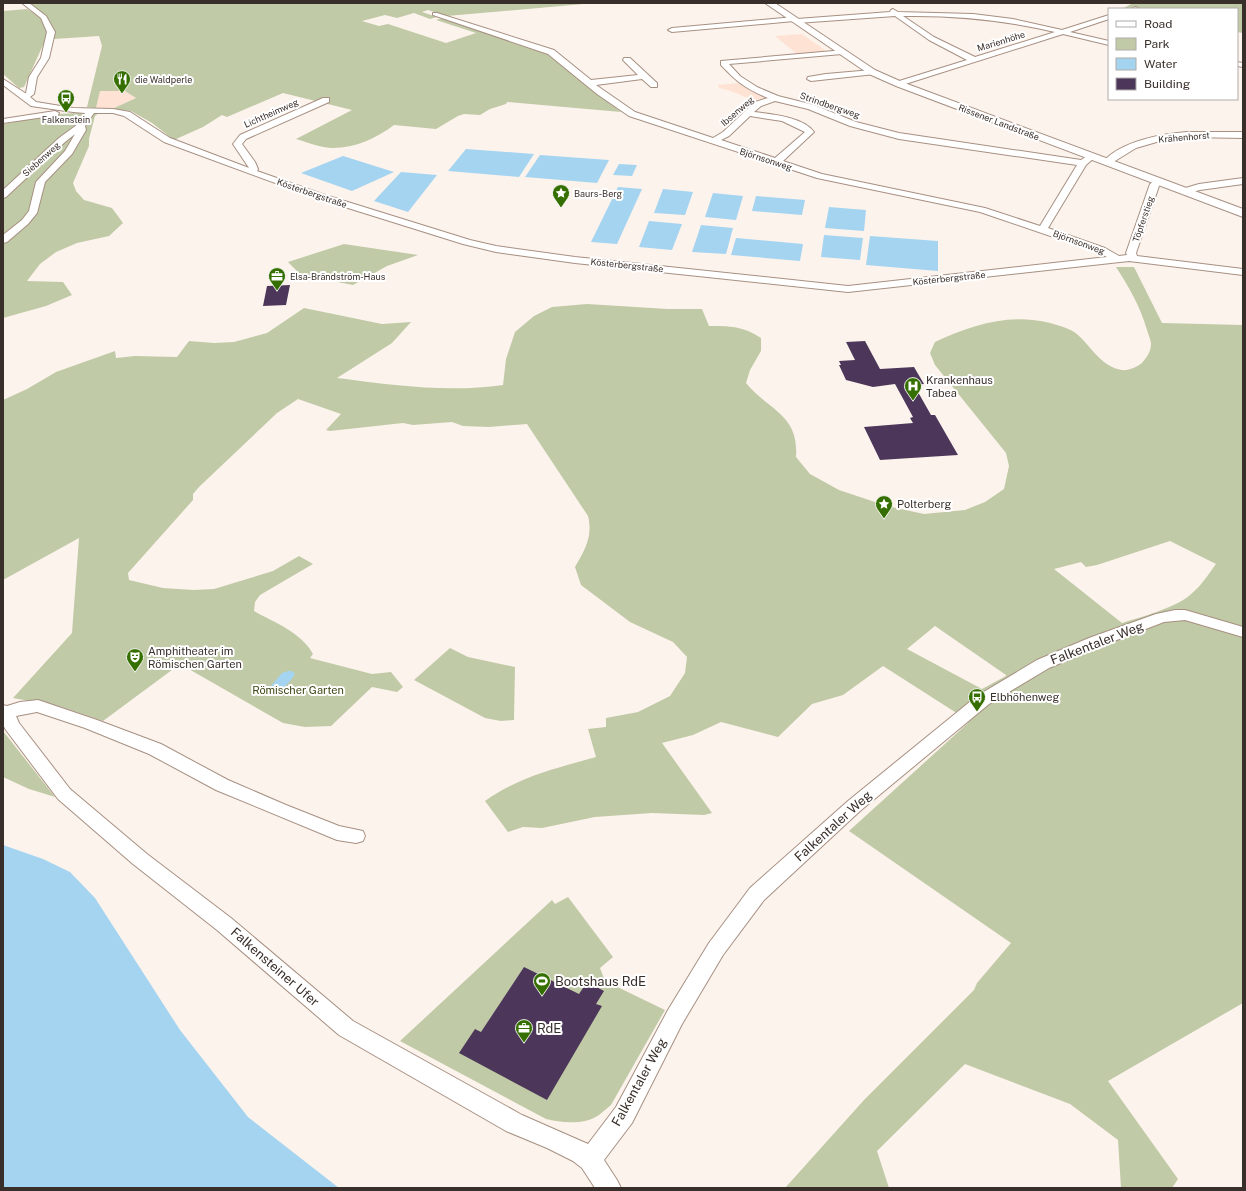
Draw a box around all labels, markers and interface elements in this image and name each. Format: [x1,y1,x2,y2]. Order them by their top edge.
legend [1108,8,1238,100]
text: Road [1144,17,1172,31]
street label: Marienhöhe [976,28,1026,54]
text: Park [1144,37,1170,51]
text: Water [1144,57,1178,71]
restaurant icon: die Waldperle [112,69,132,94]
place label: die Waldperle [135,74,192,85]
text: Building [1144,77,1190,91]
bus stop icon: Falkenstein [56,88,76,113]
street label: Strindbergweg [799,90,862,121]
street label: Ibsenweg [718,93,756,128]
street label: Lichtheimweg [242,96,300,130]
street label: Rissener Landstraße [957,102,1041,142]
place label: Falkenstein [42,114,90,125]
street label: Krähenhorst [1158,129,1211,145]
street label: Siebenweg [20,139,62,179]
street label: Björnsonweg [738,145,794,173]
street label: Kösterbergstraße [276,176,348,210]
place icon: Baurs-Berg [551,183,571,208]
place label: Baurs-Berg [574,188,623,199]
street label: Töpferstieg [1130,194,1156,243]
street label: Björnsonweg [1052,228,1107,257]
street label: Kösterbergstraße [590,256,664,274]
office icon: Elsa-Brändström-Haus [267,266,287,291]
street label: Kösterbergstraße [912,269,986,287]
place label: Elsa-Brändström-Haus [290,271,386,282]
place label: Krankenhaus Tabea [926,374,993,399]
hospital icon: Krankenhaus Tabea [903,376,923,401]
place icon: Polterberg [874,494,894,519]
place label: Polterberg [897,498,952,510]
street label: Falkentaler Weg [1048,618,1146,668]
place label: Amphitheater im Römischen Garten [148,645,242,670]
theatre icon: Amphitheater im Römischen Garten [125,647,145,672]
park label: Römischer Garten [252,684,344,696]
bus stop icon: Elbhöhenweg [967,687,987,712]
place label: Elbhöhenweg [990,691,1059,703]
street label: Falkentaler Weg [791,787,875,865]
street label: Falkensteiner Ufer [228,925,322,1009]
sports icon: Bootshaus RdE [532,971,552,996]
place label: Bootshaus RdE [555,974,646,989]
office icon: RdE [514,1018,534,1043]
place label: RdE [537,1021,561,1036]
street label: Falkentaler Weg [609,1035,669,1129]

